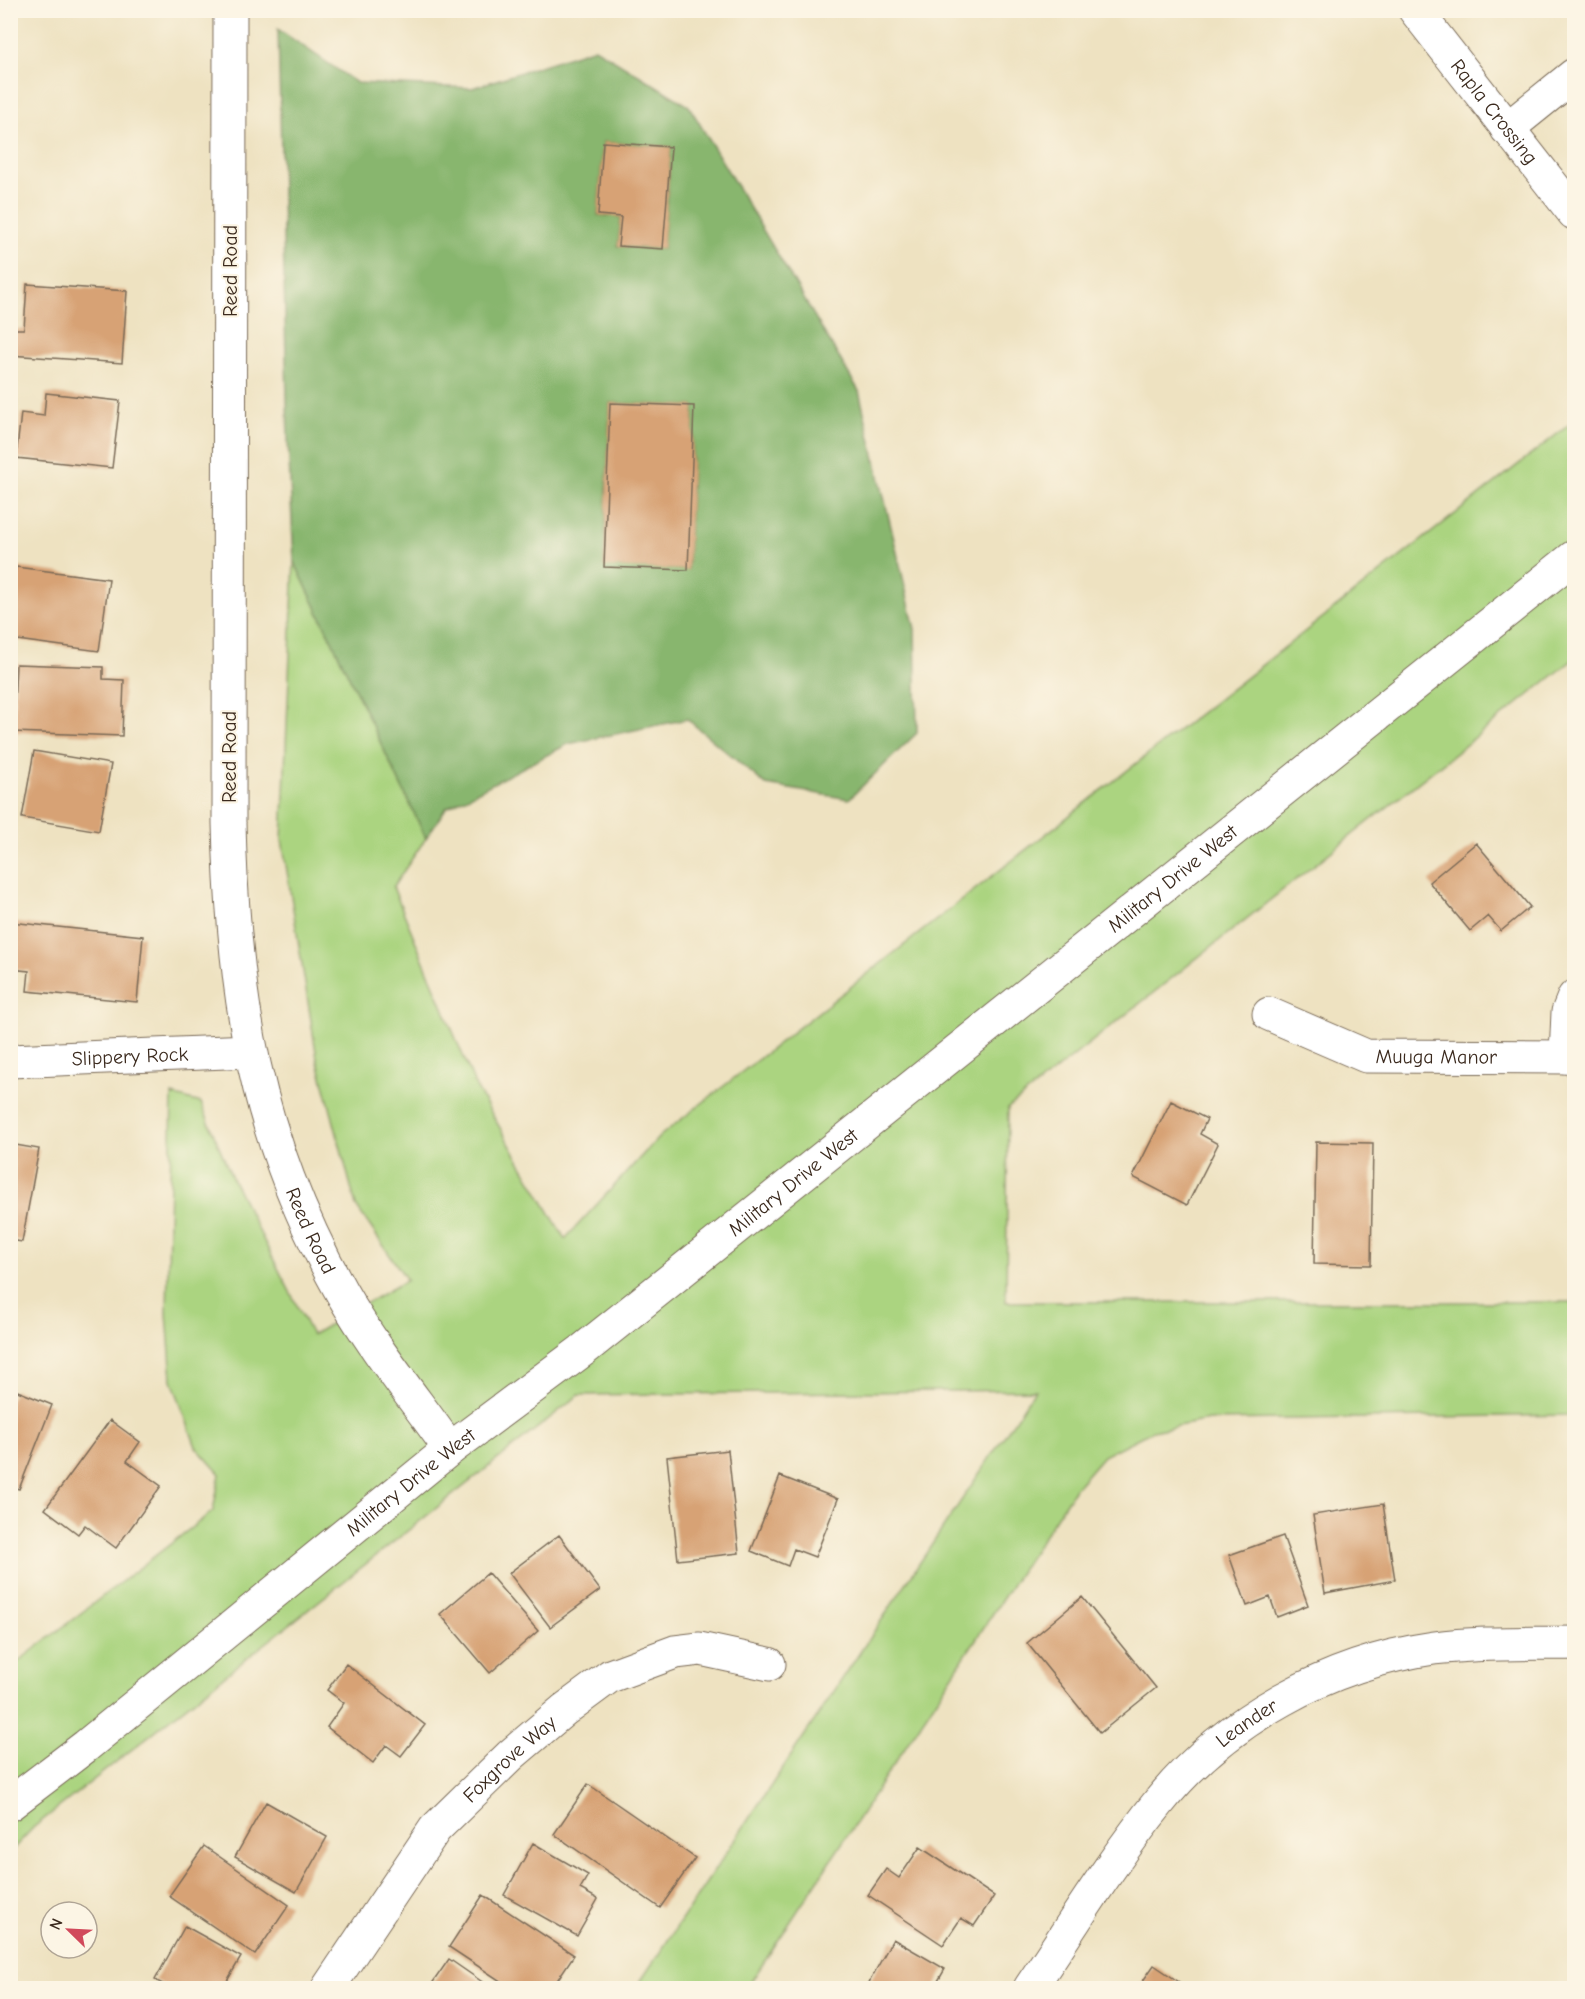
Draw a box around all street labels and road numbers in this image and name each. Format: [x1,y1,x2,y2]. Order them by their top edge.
street label: Rapla Crossing [1446,54,1543,169]
street label: Reed Road [219,225,242,317]
street label: Reed Road [218,711,241,803]
street label: Military Drive West [1103,819,1243,937]
street label: Slippery Rock [71,1042,189,1070]
street label: Muuga Manor [1375,1045,1497,1068]
street label: Military Drive West [724,1123,863,1241]
street label: Reed Road [281,1184,341,1277]
street label: Military Drive West [341,1422,480,1541]
street label: Leander [1211,1693,1281,1752]
street label: Foxgrove Way [458,1710,561,1807]

